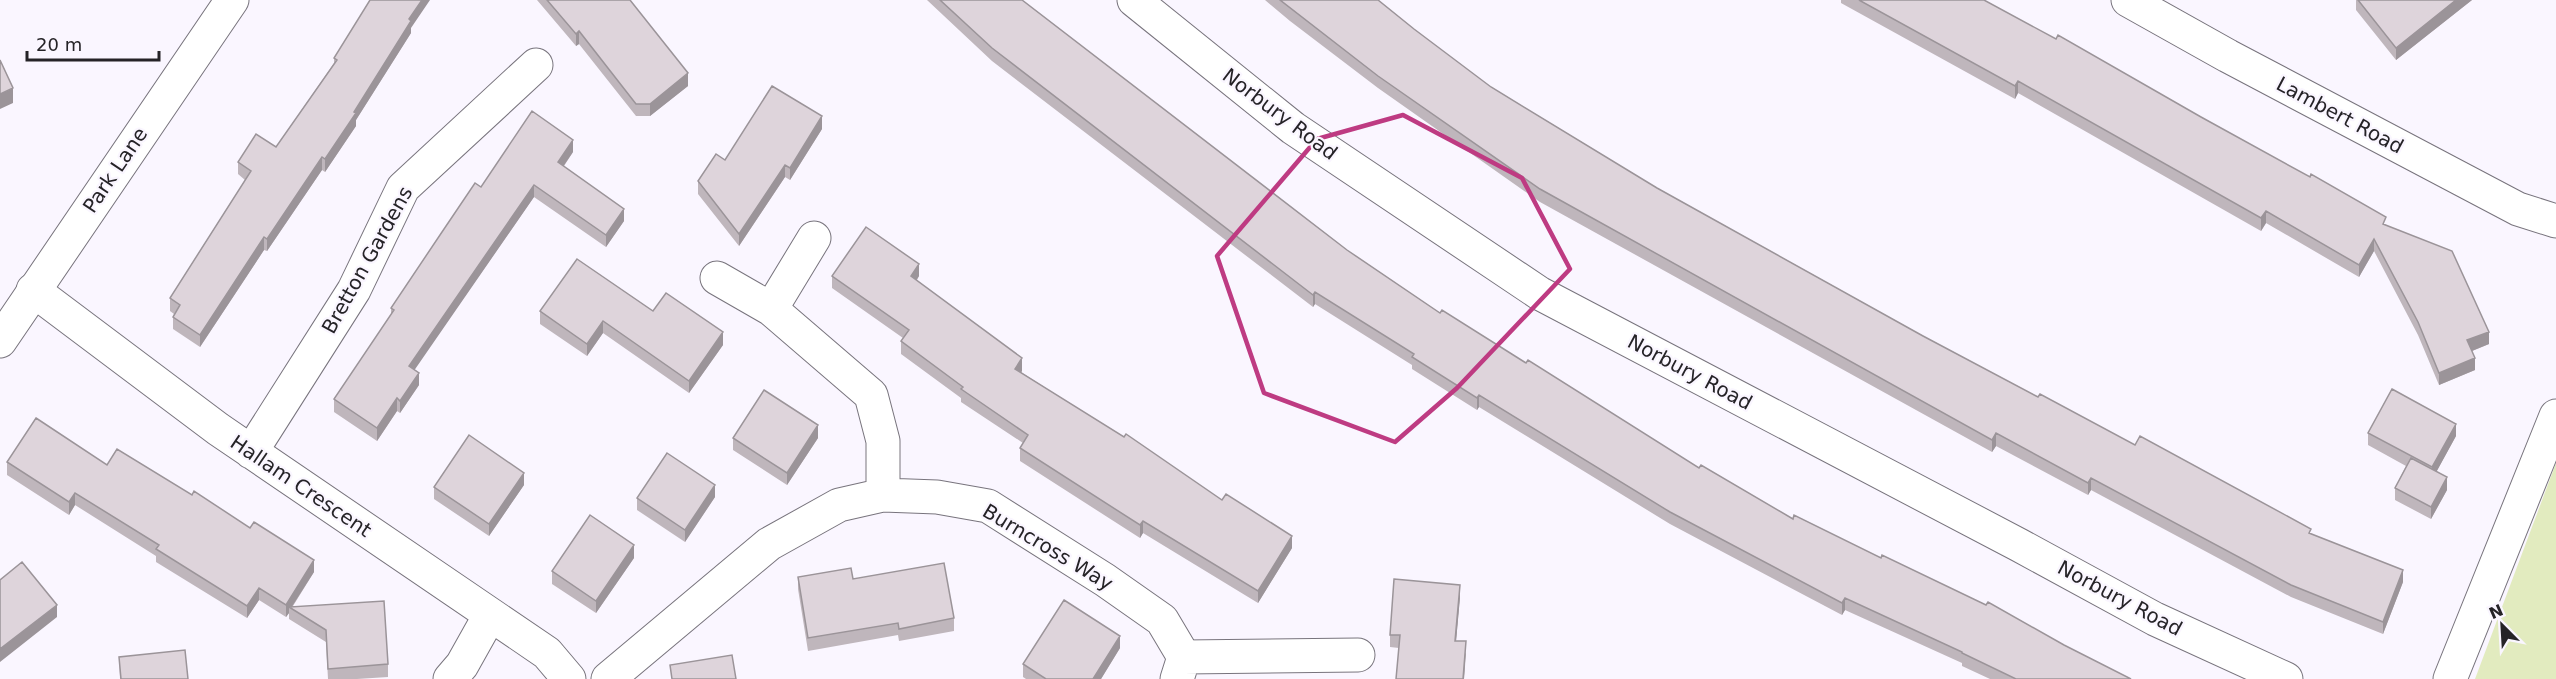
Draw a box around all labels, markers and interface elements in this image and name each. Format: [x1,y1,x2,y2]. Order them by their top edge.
scale bar [27,24,159,62]
text: 20 m [36,34,82,55]
street label: Norbury Road [1218,63,1342,165]
street label: Lambert Road [2272,71,2408,159]
street label: Park Lane [78,123,152,217]
street label: Bretton Gardens [317,182,417,338]
street label: Norbury Road [1624,329,1756,415]
street label: Hallam Crescent [226,430,376,542]
street label: Burncross Way [978,499,1118,595]
street label: Norbury Road [2054,555,2186,641]
north arrow [2472,595,2532,655]
text: N [2486,600,2506,623]

